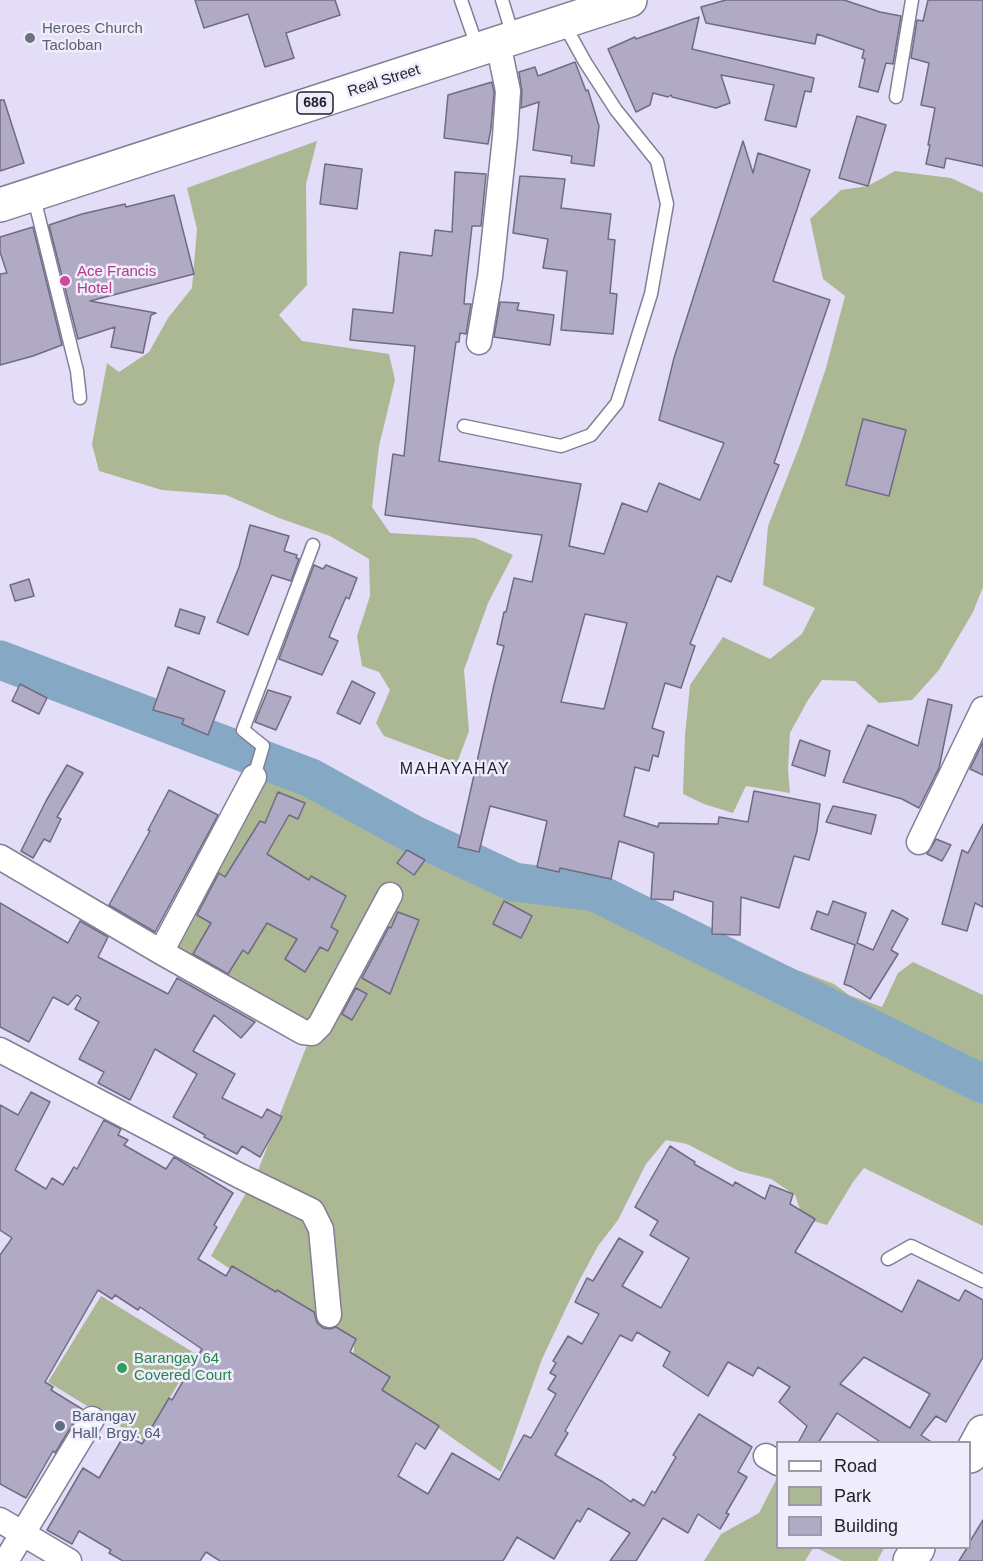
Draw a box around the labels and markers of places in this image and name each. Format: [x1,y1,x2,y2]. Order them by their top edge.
place label: Heroes Church Tacloban [42,20,143,55]
marker: Heroes Church Tacloban [23,31,37,45]
place label: Ace Francis Hotel [77,263,156,298]
marker: Ace Francis Hotel [58,274,72,288]
place label: Barangay 64 Covered Court [134,1350,232,1385]
marker: Barangay 64 Covered Court [115,1361,129,1375]
place label: Barangay Hall, Brgy. 64 [72,1408,161,1443]
marker: Barangay Hall, Brgy. 64 [53,1419,67,1433]

